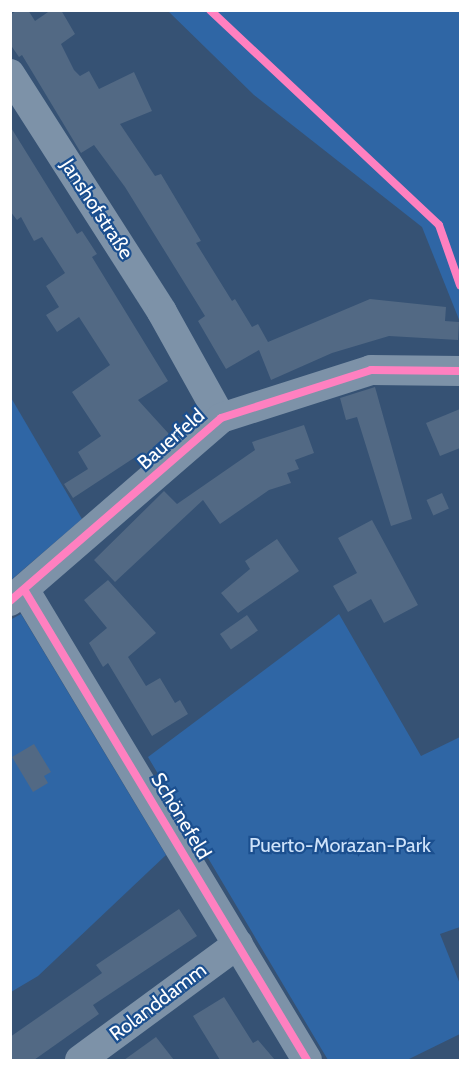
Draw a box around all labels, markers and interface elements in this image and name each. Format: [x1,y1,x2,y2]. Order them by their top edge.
street label: Janshofstraße [56,154,138,264]
street label: Bauerfeld [133,403,209,475]
street label: Schönefeld [146,769,216,863]
park label: Puerto-Morazan-Park [249,833,431,857]
street label: Rolanddamm [105,958,211,1046]

